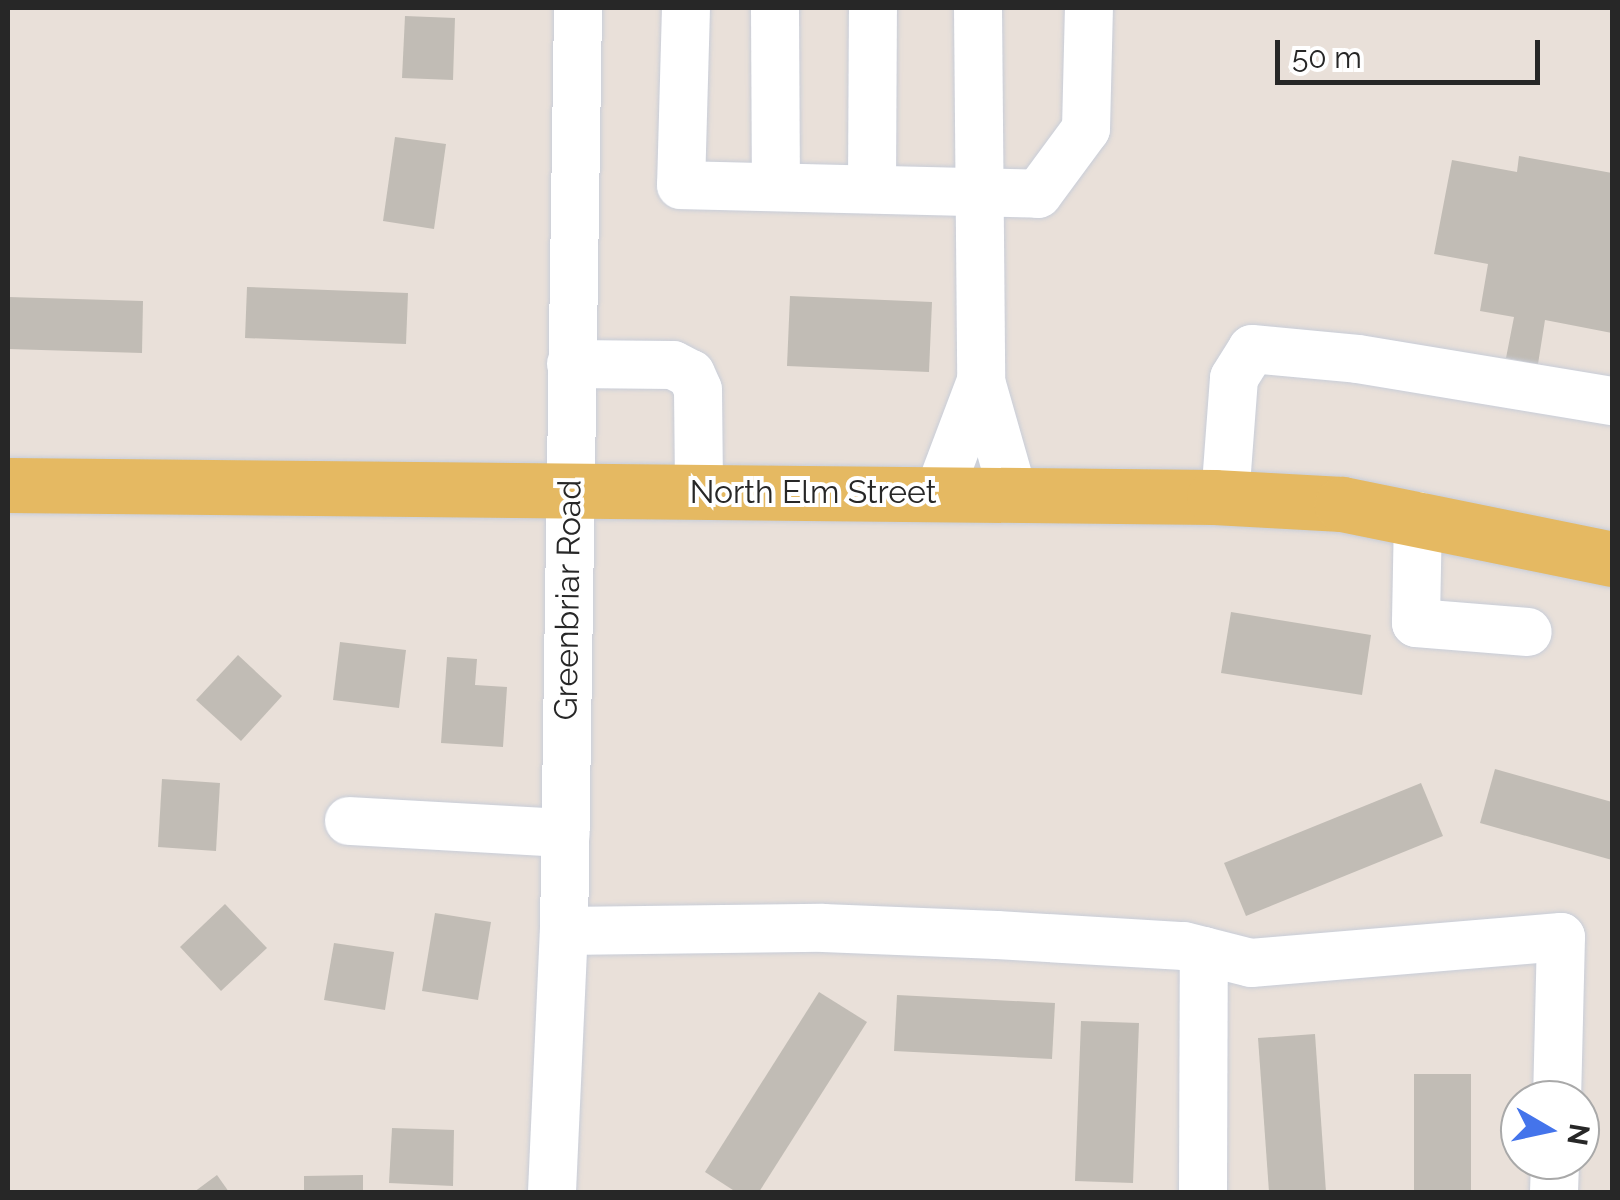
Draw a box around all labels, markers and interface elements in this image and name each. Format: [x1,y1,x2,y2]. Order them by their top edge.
scale bar [1280,20,1545,82]
text: 50 m [1292,40,1362,75]
street label: North Elm Street [690,473,936,511]
street label: Greenbriar Road [547,479,589,721]
north arrow [1500,1080,1600,1180]
text: N [1560,1121,1596,1148]

